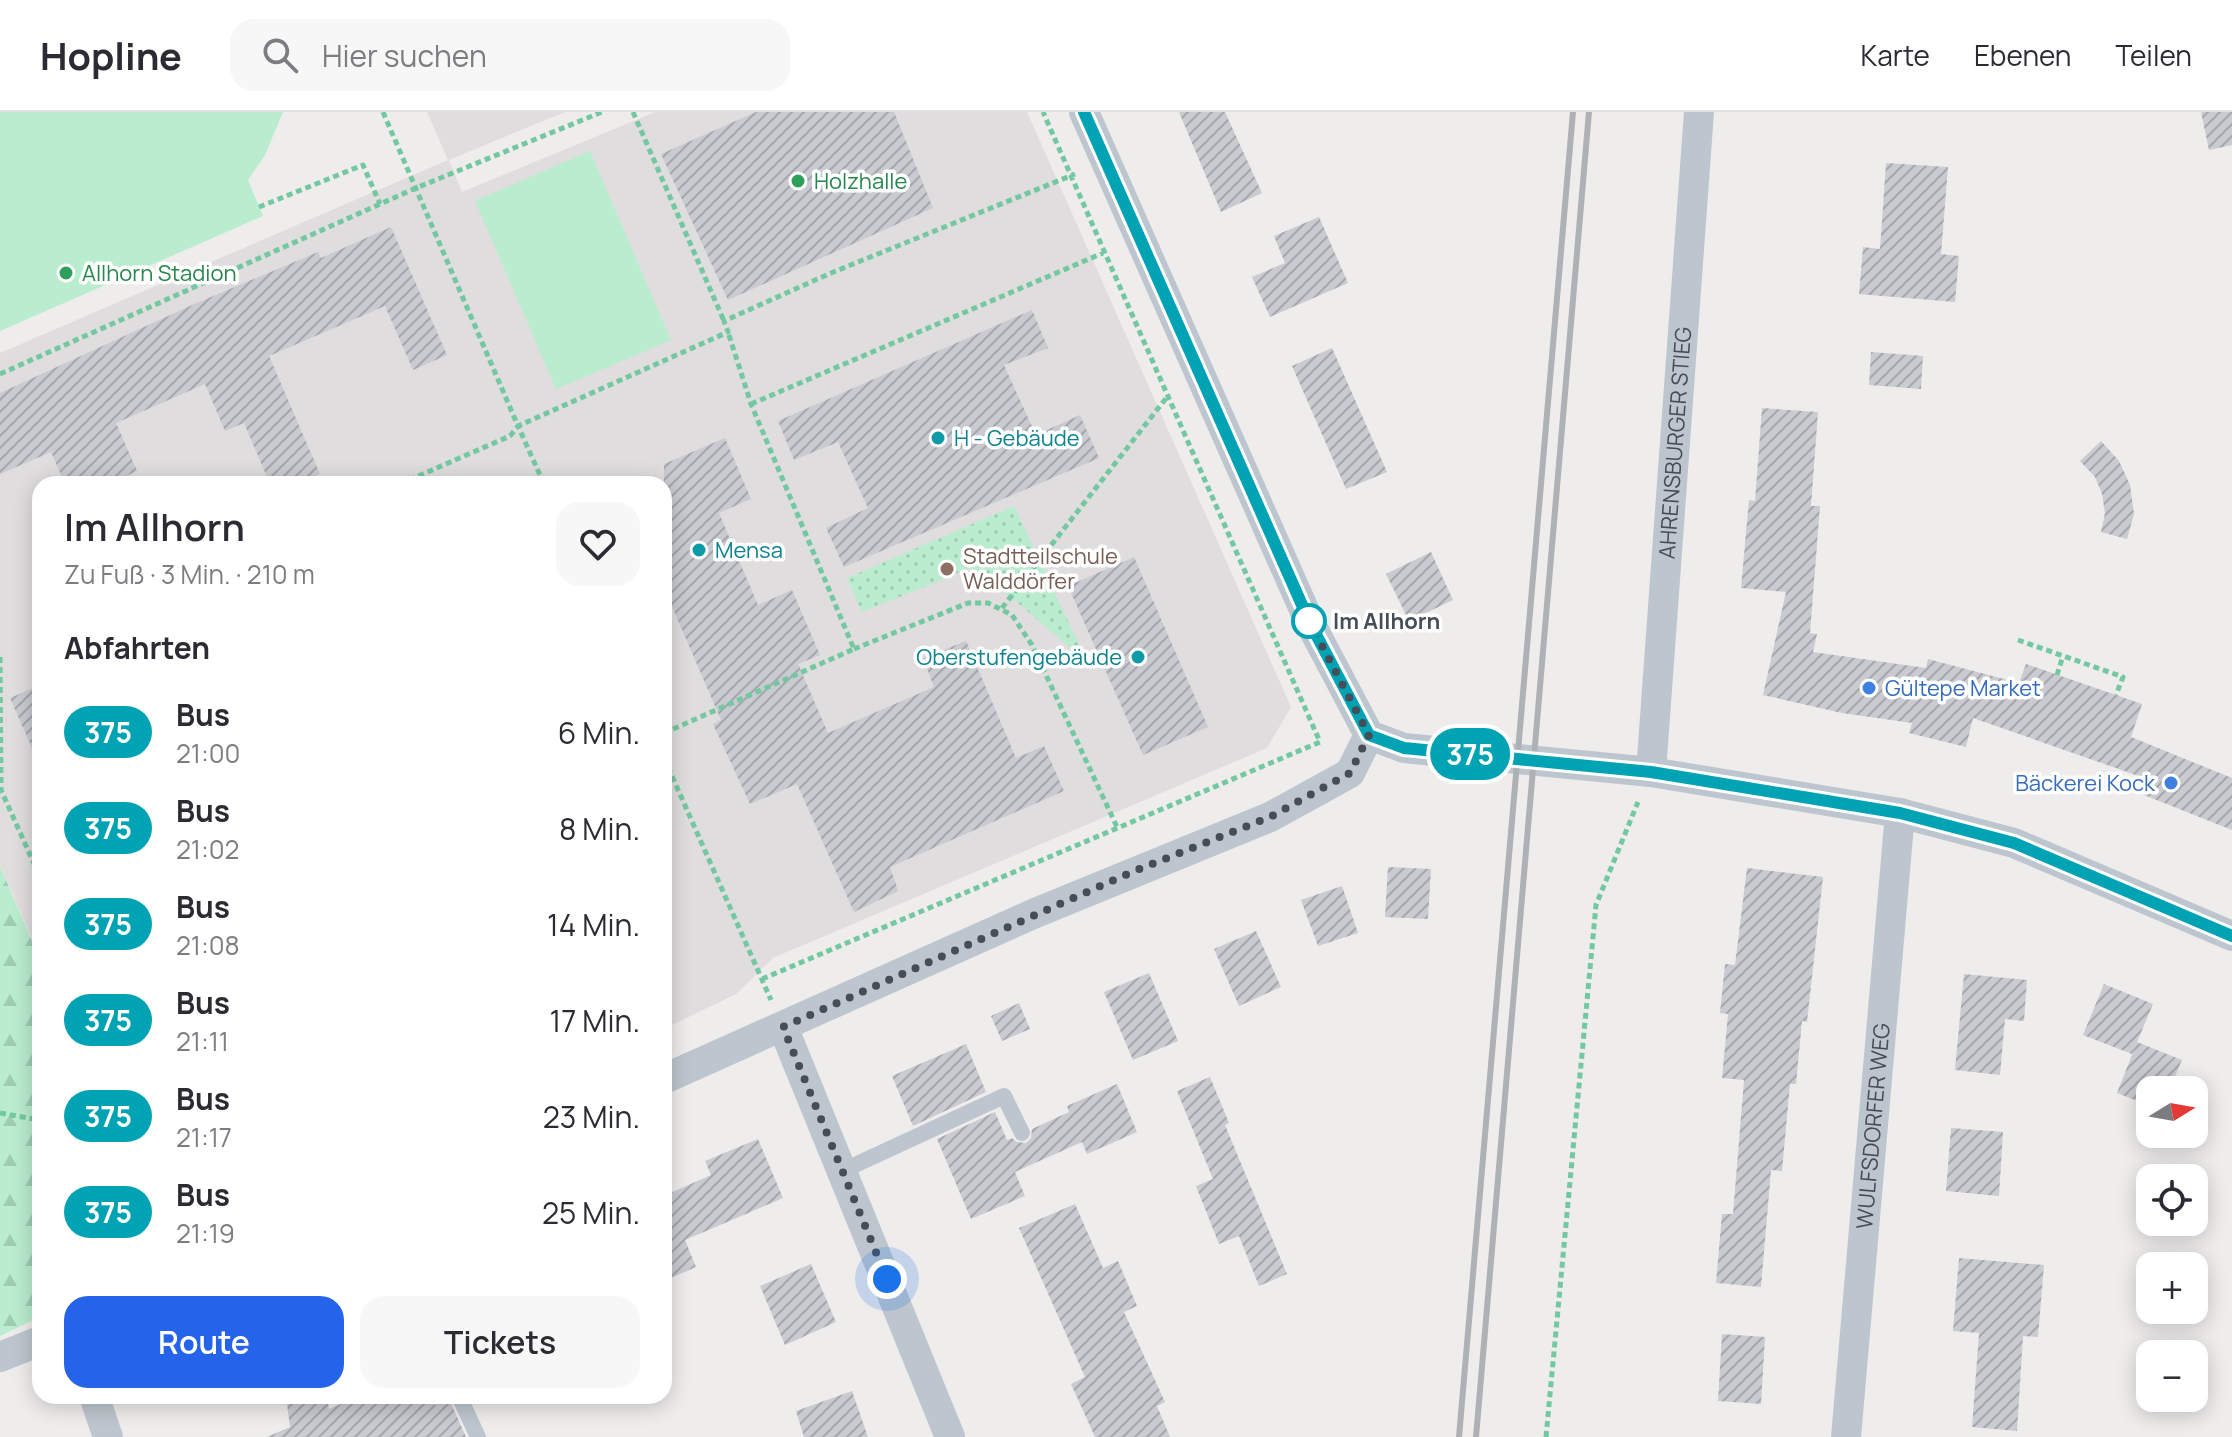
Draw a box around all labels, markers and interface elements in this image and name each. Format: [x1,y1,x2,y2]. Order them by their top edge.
search box [230,19,790,91]
text: Hopline [40,29,182,81]
icon: search [258,33,302,77]
text: Hier suchen [322,35,487,76]
text: Karte [1861,36,1930,74]
text: Ebenen [1974,36,2072,74]
text: Teilen [2116,36,2192,74]
place label: Holzhalle [814,166,907,196]
marker: Holzhalle [789,172,807,190]
place label: Allhorn Stadion [82,258,237,288]
marker: Allhorn Stadion [57,264,75,282]
street label: AHRENSBURGER STIEG [1652,326,1698,560]
place label: H - Gebäude [954,423,1080,453]
marker: H - Gebäude [929,429,947,447]
text: Im Allhorn [64,500,245,552]
button: heart [556,502,640,586]
place label: Mensa [715,535,783,565]
marker: Mensa [690,541,708,559]
place label: Stadtteilschule Walddörfer [963,541,1118,596]
text: Zu Fuß · 3 Min. · 210 m [64,556,315,592]
marker: Stadtteilschule Walddörfer [938,560,956,578]
marker: Im Allhorn [1292,604,1326,638]
place label: Im Allhorn [1333,606,1440,636]
text: Abfahrten [64,627,210,668]
place label: Oberstufengebäude [916,642,1122,672]
marker: Oberstufengebäude [1129,648,1147,666]
place label: Gültepe Market [1885,673,2041,703]
marker: Gültepe Market [1860,679,1878,697]
text: Bus [176,694,230,735]
text: 6 Min. [558,712,640,753]
text: 375 [84,713,132,751]
line badge: 375 [1424,728,1516,780]
text: 21:00 [176,735,240,771]
text: 375 [1446,735,1494,773]
place label: Bäckerei Kock [2015,768,2156,798]
marker: Bäckerei Kock [2162,774,2180,792]
text: Bus [176,790,230,831]
text: 8 Min. [559,808,640,849]
text: 375 [84,809,132,847]
text: 21:02 [176,831,239,867]
text: Bus [176,886,230,927]
text: 14 Min. [547,904,640,945]
text: 375 [84,905,132,943]
text: 21:08 [176,927,240,963]
text: Bus [176,982,230,1023]
text: 17 Min. [550,1000,640,1041]
text: 375 [84,1001,132,1039]
street label: WULFSDORFER WEG [1849,1022,1897,1230]
text: 21:11 [176,1023,229,1059]
north arrow [2136,1076,2208,1148]
map controls [2136,1076,2208,1412]
text: Bus [176,1078,230,1119]
text: 23 Min. [543,1096,640,1137]
text: 375 [84,1097,132,1135]
text: 21:17 [176,1119,232,1155]
button: locate [2136,1164,2208,1236]
text: Bus [176,1174,230,1215]
text: 25 Min. [542,1192,640,1233]
text: 375 [84,1193,132,1231]
text: 21:19 [176,1215,235,1251]
button: + [2136,1252,2208,1324]
your location [867,1259,907,1299]
button: Route [64,1296,344,1388]
button: Tickets [360,1296,640,1388]
button: − [2136,1340,2208,1412]

